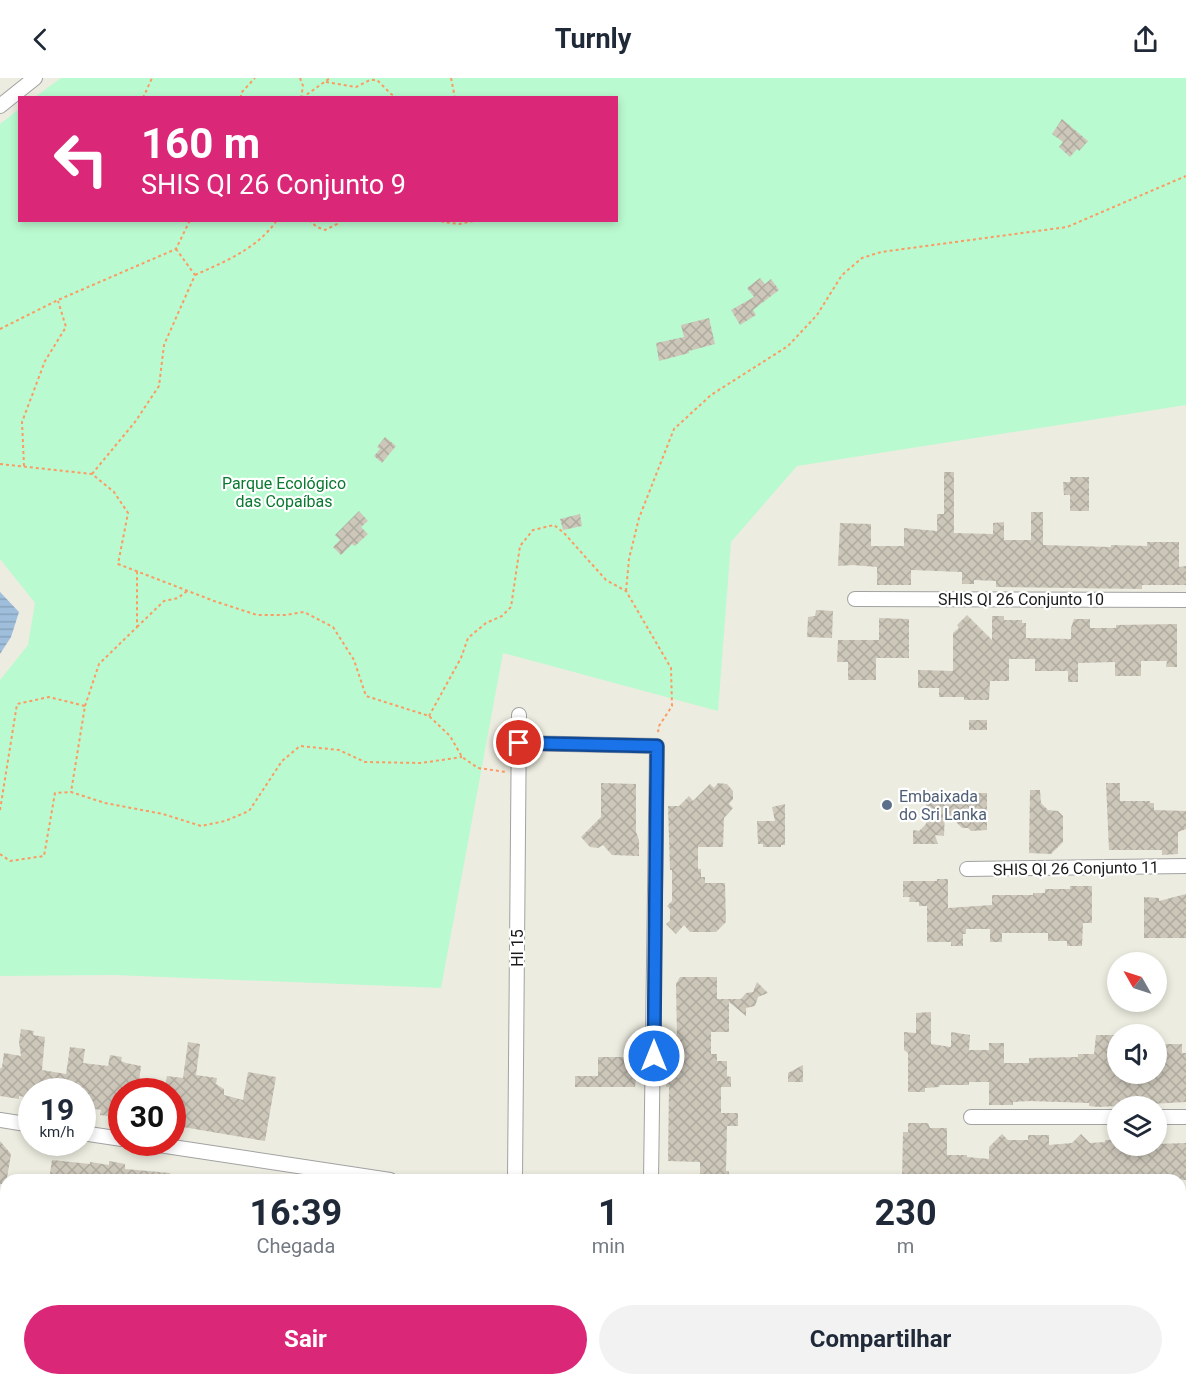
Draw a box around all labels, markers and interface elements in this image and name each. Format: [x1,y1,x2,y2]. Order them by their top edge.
icon: back [24,23,57,56]
text: Turnly [555,23,631,55]
icon: share [1129,23,1162,56]
text: 160 m [141,119,260,168]
icon: left [42,120,120,198]
text: SHIS QI 26 Conjunto 9 [141,169,406,201]
park label: Parque Ecológico das Copaíbas [222,474,346,511]
street label: SHIS QI 26 Conjunto 10 [938,590,1104,609]
pin [493,717,544,768]
icon: arrive [502,726,535,759]
place label: Embaixada do Sri Lanka [899,787,987,824]
marker: Embaixada do Sri Lanka [880,798,894,812]
street label: SHIS QI 26 Conjunto 11 [993,858,1159,879]
street label: HI 15 [508,929,527,967]
north arrow [1107,952,1167,1012]
map controls [1107,952,1167,1156]
position arrow [622,1024,686,1088]
button: sound [1107,1024,1167,1084]
speed limit sign: 30 [108,1078,186,1156]
text: 19 [40,1092,74,1127]
button: layers [1107,1096,1167,1156]
text: km/h [39,1123,75,1141]
text: 16:39 [249,1192,342,1234]
text: 1 [598,1192,619,1234]
text: 230 [875,1192,937,1234]
text: Chegada [256,1234,335,1258]
text: min [592,1234,625,1258]
text: m [897,1234,914,1258]
button: Sair [24,1305,587,1374]
button: Compartilhar [599,1305,1162,1374]

